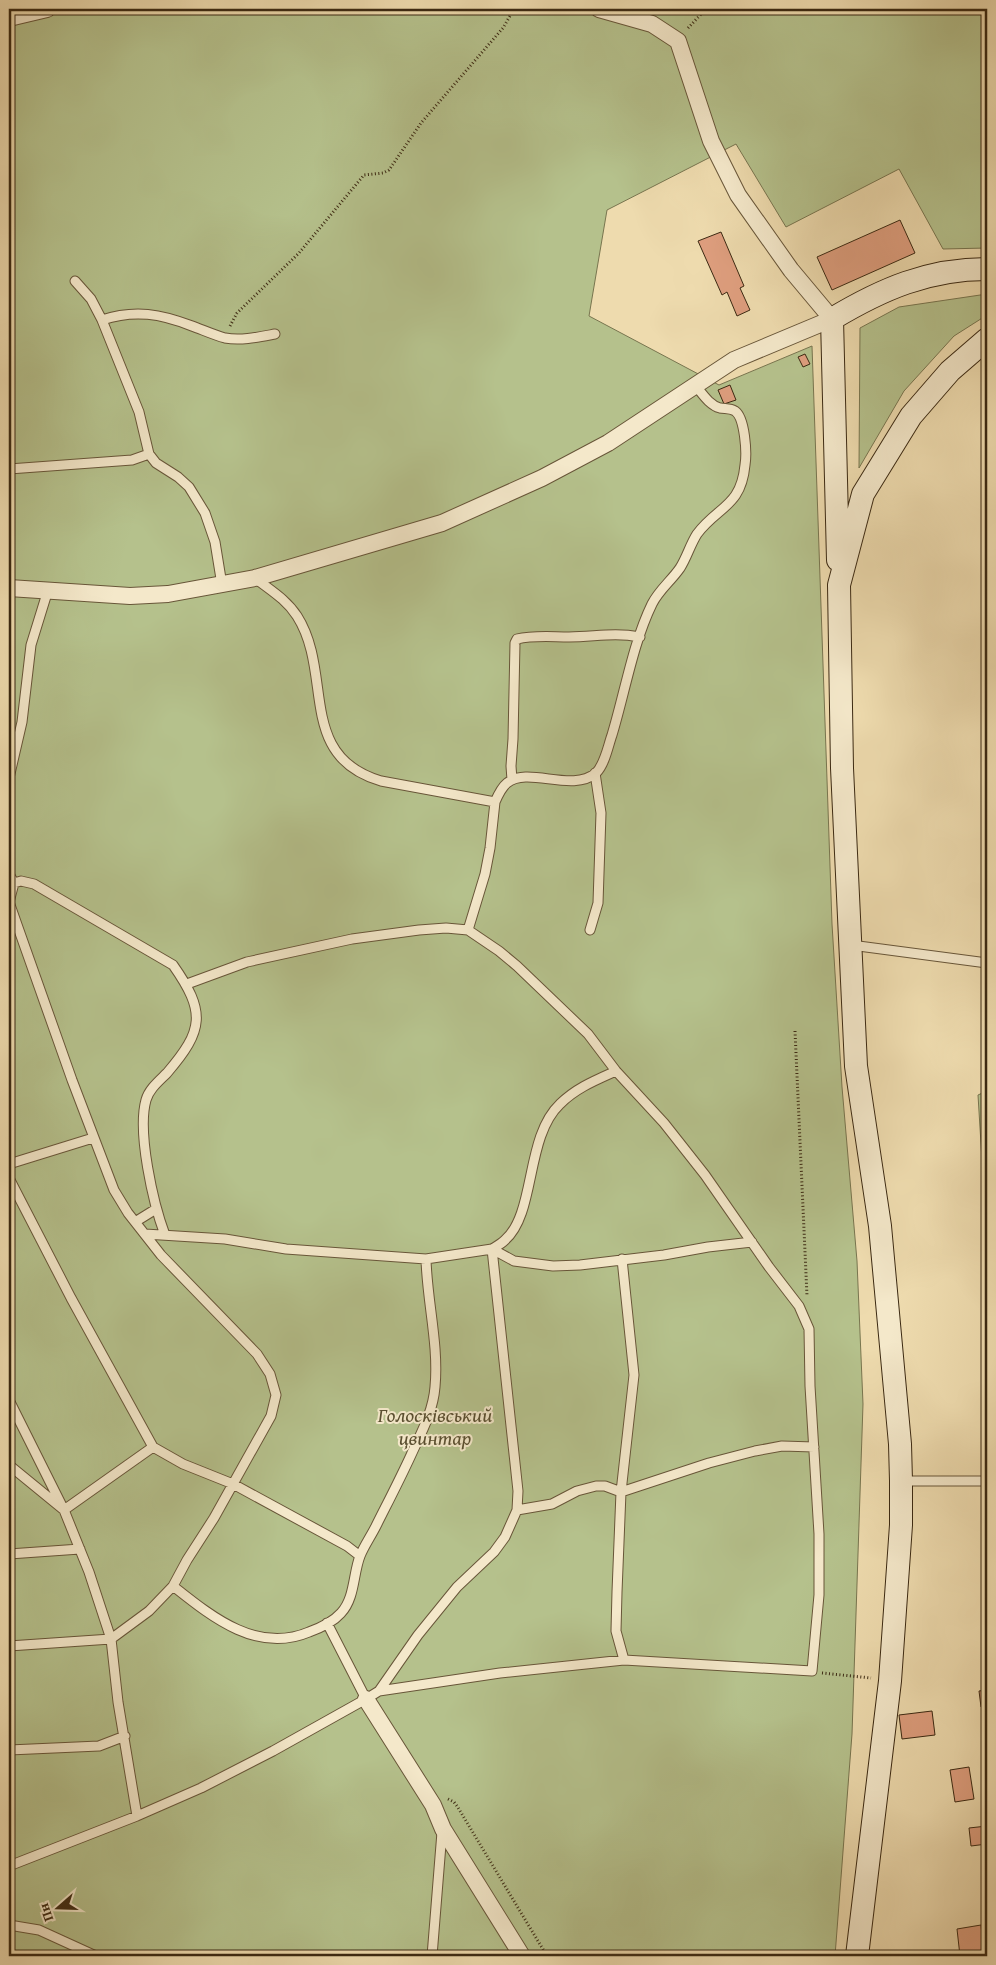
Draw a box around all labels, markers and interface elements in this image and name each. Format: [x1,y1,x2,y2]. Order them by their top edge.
park label: Голосківський цвинтар [377,1400,492,1452]
north arrow [32,1882,82,1932]
text: Пн [33,1900,58,1924]

